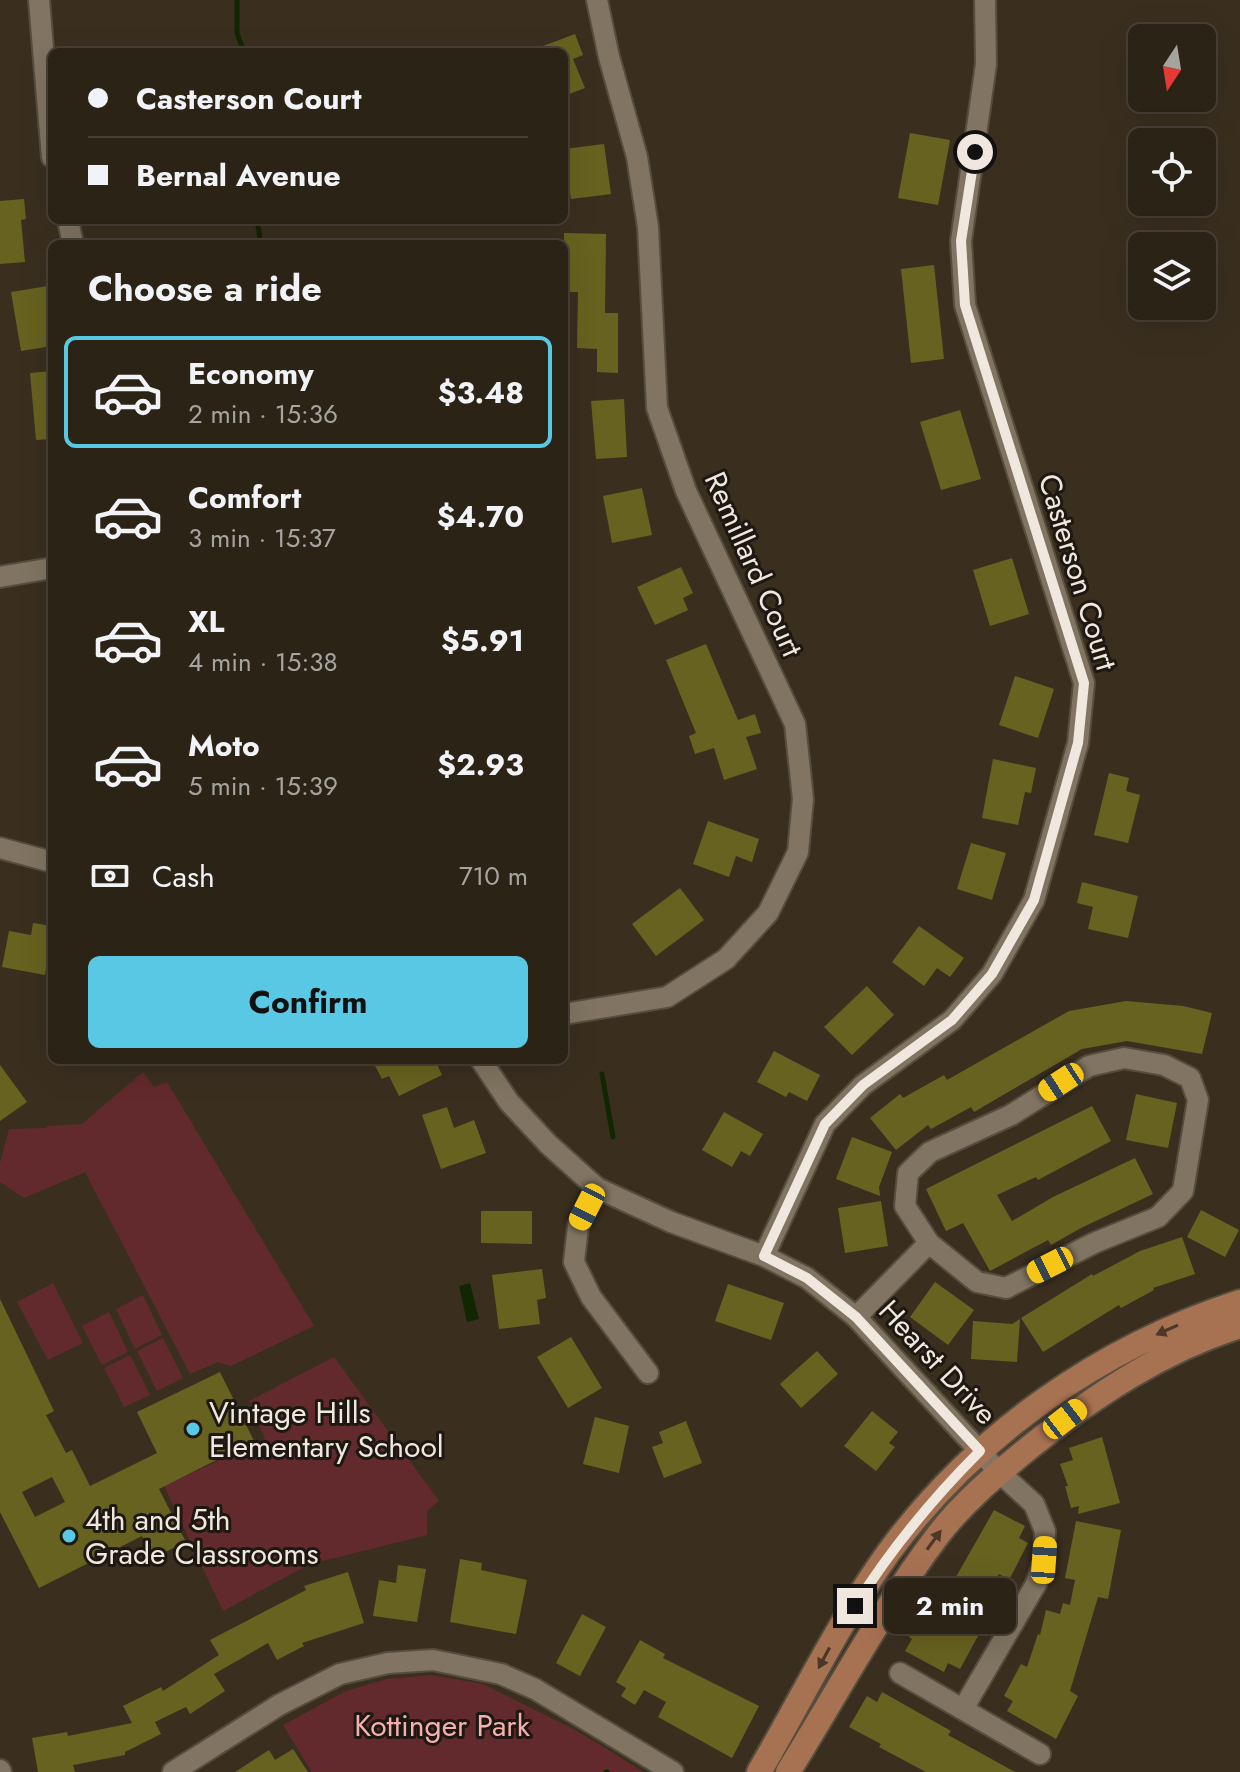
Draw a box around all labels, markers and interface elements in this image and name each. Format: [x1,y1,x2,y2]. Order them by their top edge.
north arrow [1128,24,1216,112]
map controls [1128,24,1216,320]
text: Casterson Court [136,77,361,120]
button: locate [1128,128,1216,216]
route start [957,134,993,170]
text: Bernal Avenue [136,154,341,197]
button: layers [1128,232,1216,320]
text: Choose a ride [88,262,322,314]
text: Economy [188,352,314,395]
icon: car [92,356,164,428]
text: $3.48 [438,371,524,414]
text: 2 min · 15:36 [188,395,338,433]
street label: Remillard Court [694,465,814,664]
street label: Casterson Court [1028,468,1129,676]
text: Comfort [188,476,301,519]
icon: car [92,480,164,552]
text: $4.70 [437,495,524,538]
text: 3 min · 15:37 [188,519,336,557]
text: XL [188,600,224,643]
icon: car [92,604,164,676]
text: $5.91 [441,619,524,662]
text: 4 min · 15:38 [188,643,338,681]
text: Moto [188,724,260,767]
icon: car [92,728,164,800]
text: $2.93 [437,743,524,786]
text: 5 min · 15:39 [188,767,338,805]
icon: cash [88,854,132,898]
text: Cash [152,855,215,898]
text: 710 m [459,857,528,895]
button: Confirm [88,956,528,1048]
car [1034,1059,1088,1105]
car [565,1180,609,1234]
car [1023,1243,1077,1287]
street label: Hearst Drive [869,1290,1007,1434]
one-way arrow [1155,1323,1179,1337]
place label: Vintage Hills Elementary School [209,1391,444,1468]
car [1039,1395,1091,1443]
marker: Vintage Hills Elementary School [184,1420,202,1438]
place label: 4th and 5th Grade Classrooms [85,1498,319,1575]
marker: 4th and 5th Grade Classrooms [60,1527,78,1545]
one-way arrow [926,1530,942,1551]
car [1030,1535,1058,1585]
callout: 2 min [883,1578,1015,1634]
text: 2 min [916,1587,984,1625]
route end [837,1588,873,1624]
one-way arrow [817,1646,830,1669]
park label: Kottinger Park [354,1704,531,1747]

